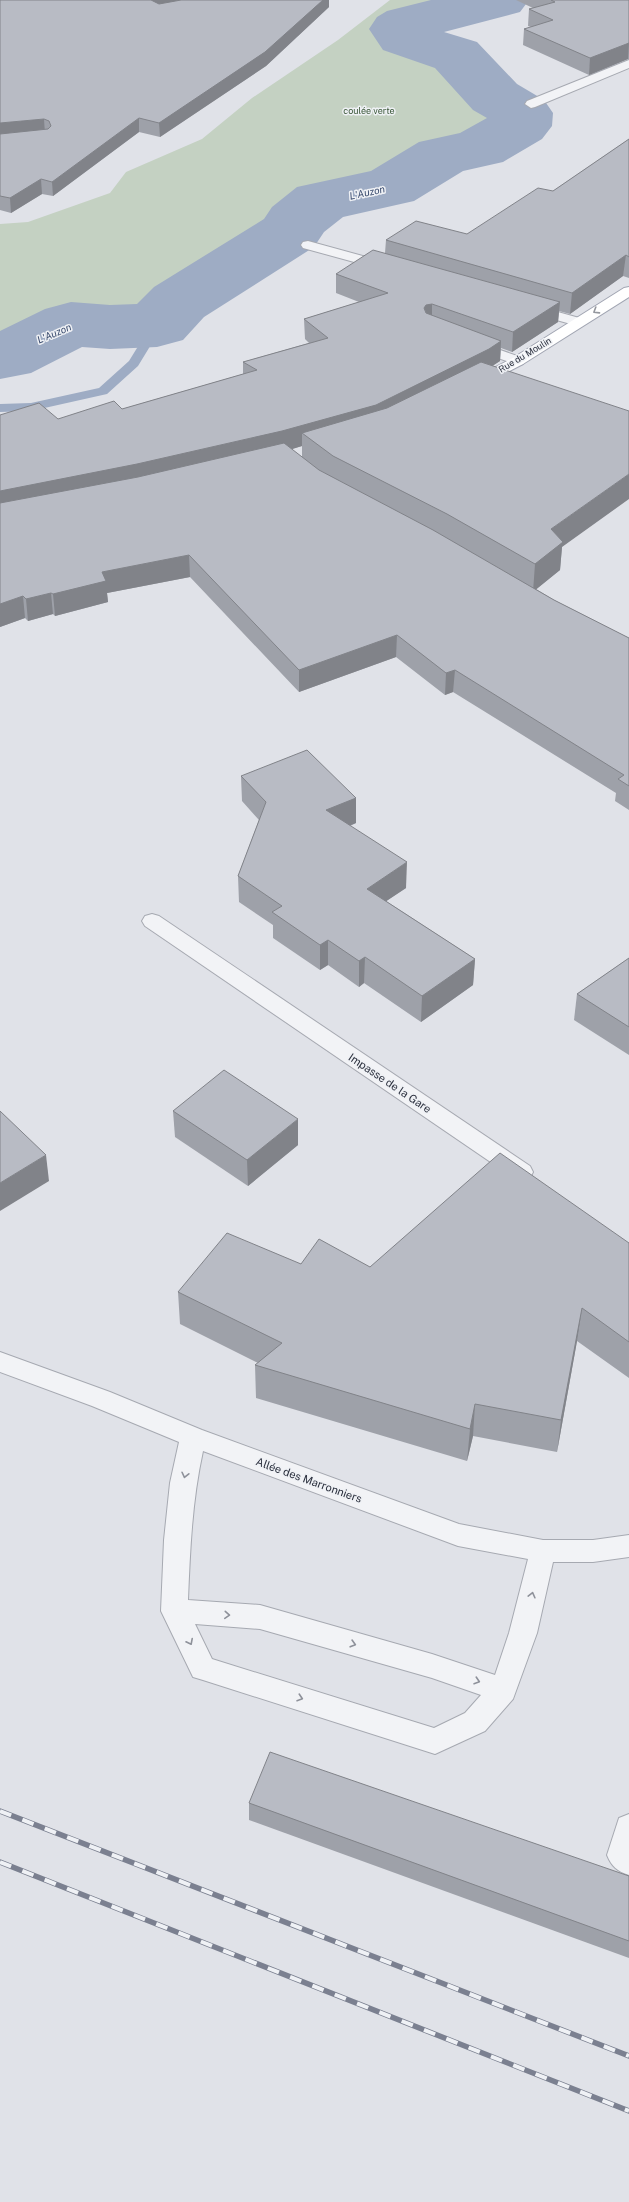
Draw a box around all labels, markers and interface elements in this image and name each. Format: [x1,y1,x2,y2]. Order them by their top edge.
park label: coulée verte [343,105,395,116]
water label: L'Auzon [348,182,386,202]
one-way arrow [593,307,600,314]
water label: L'Auzon [35,320,73,346]
street label: Rue du Moulin [496,335,553,375]
street label: Impasse de la Gare [346,1051,434,1115]
street label: Allée des Marronniers [254,1455,364,1505]
one-way arrow [181,1472,189,1478]
one-way arrow [528,1592,536,1598]
one-way arrow [224,1610,230,1619]
one-way arrow [185,1638,193,1646]
one-way arrow [349,1639,356,1648]
one-way arrow [474,1676,481,1685]
one-way arrow [296,1693,303,1702]

